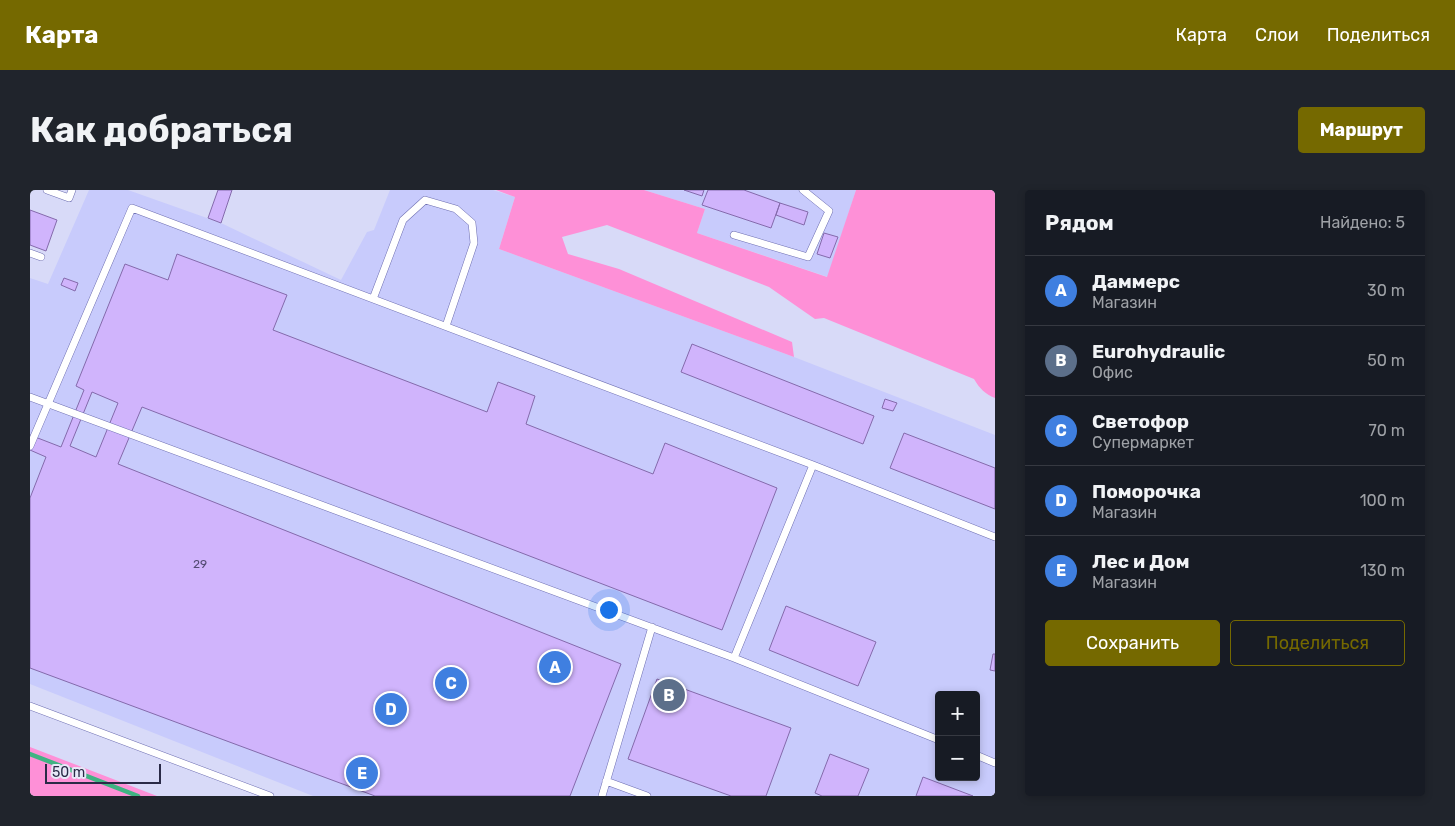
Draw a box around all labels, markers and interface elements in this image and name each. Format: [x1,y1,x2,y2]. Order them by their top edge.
text: Карта [25,21,98,49]
text: Карта [1176,24,1227,46]
text: Слои [1255,24,1299,46]
text: Поделиться [1327,24,1430,46]
button: Маршрут [1298,107,1425,153]
text: Как добраться [30,109,293,151]
text: Рядом [1045,210,1114,235]
text: Найдено: 5 [1320,213,1405,232]
text: Даммерс [1092,270,1180,293]
text: A [1055,281,1067,300]
text: 30 m [1367,281,1405,300]
text: Магазин [1092,293,1157,312]
text: Eurohydraulic [1092,340,1225,363]
text: B [1055,351,1067,370]
text: 50 m [1367,351,1405,370]
text: Офис [1092,363,1133,382]
text: Светофор [1092,410,1189,433]
text: C [1055,421,1067,440]
text: 70 m [1368,421,1405,440]
text: Супермаркет [1092,433,1194,452]
text: Поморочка [1092,480,1201,503]
text: D [1055,491,1067,510]
text: 100 m [1360,491,1405,510]
text: Магазин [1092,503,1157,522]
text: Лес и Дом [1092,550,1189,573]
house number: 29 [193,557,207,571]
text: E [1056,561,1066,580]
text: 130 m [1360,561,1405,580]
text: Магазин [1092,573,1157,592]
your location [596,597,622,623]
button: Сохранить [1045,620,1220,666]
button: Поделиться [1230,620,1405,666]
pin: A [539,648,571,686]
pin: C [435,664,467,702]
pin: B [653,676,685,714]
pin: D [375,690,407,728]
map controls [935,691,980,781]
button: + [935,691,980,736]
button: − [935,736,980,781]
pin: E [346,754,378,792]
scale bar [45,761,161,784]
text: 50 m [52,764,85,781]

